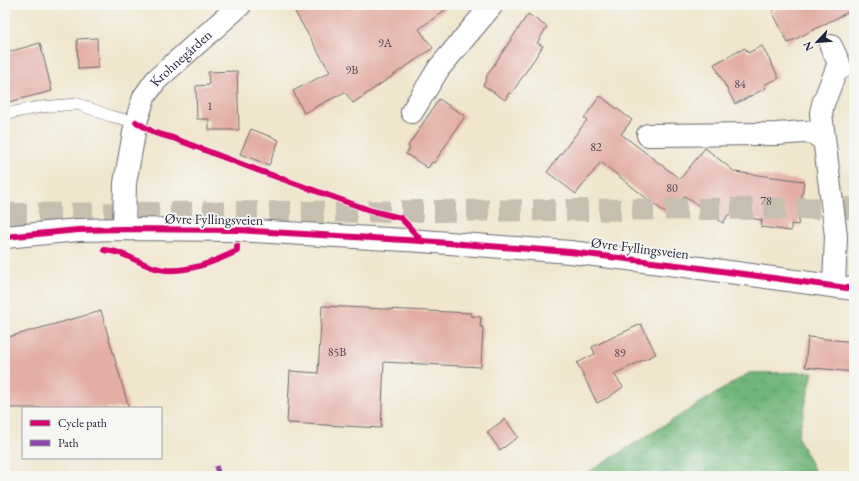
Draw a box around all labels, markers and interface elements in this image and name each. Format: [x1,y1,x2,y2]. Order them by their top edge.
north arrow [797,22,837,62]
street label: Krohnegården [145,25,216,90]
house number: 9A [378,35,393,51]
text: N [800,39,816,53]
house number: 9B [346,62,358,78]
house number: 84 [734,76,746,92]
house number: 1 [207,98,213,114]
house number: 82 [590,139,602,155]
house number: 80 [666,180,678,196]
house number: 78 [760,193,772,209]
street label: Øvre Fyllingsveien [165,209,264,229]
street label: Øvre Fyllingsveien [590,233,691,263]
house number: 85B [328,344,346,360]
house number: 89 [614,345,626,361]
legend [22,407,162,459]
text: Cycle path [58,415,107,431]
text: Path [58,435,79,451]

